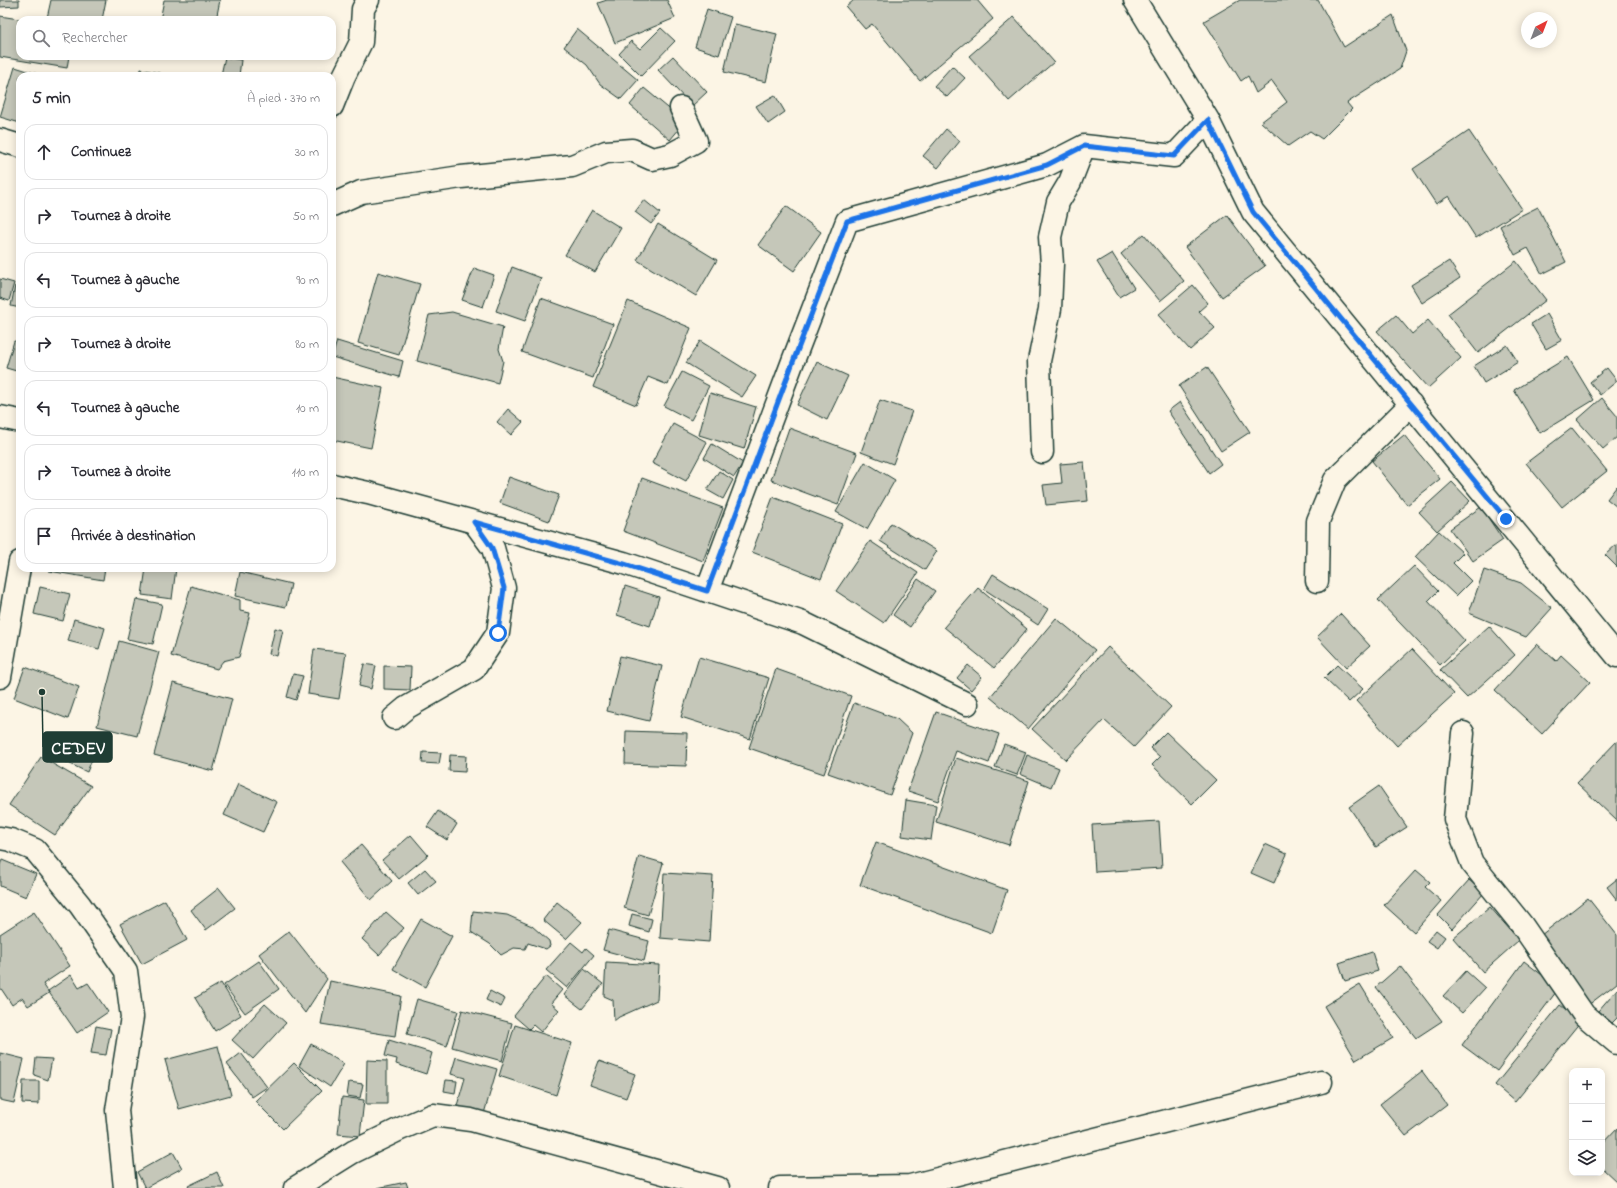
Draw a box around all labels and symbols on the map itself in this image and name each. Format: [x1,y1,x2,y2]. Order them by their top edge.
north arrow [1521,12,1557,48]
route end [1497,510,1515,528]
route start [489,624,507,642]
callout: CEDEV [43,732,112,762]
text: CEDEV [51,737,105,763]

